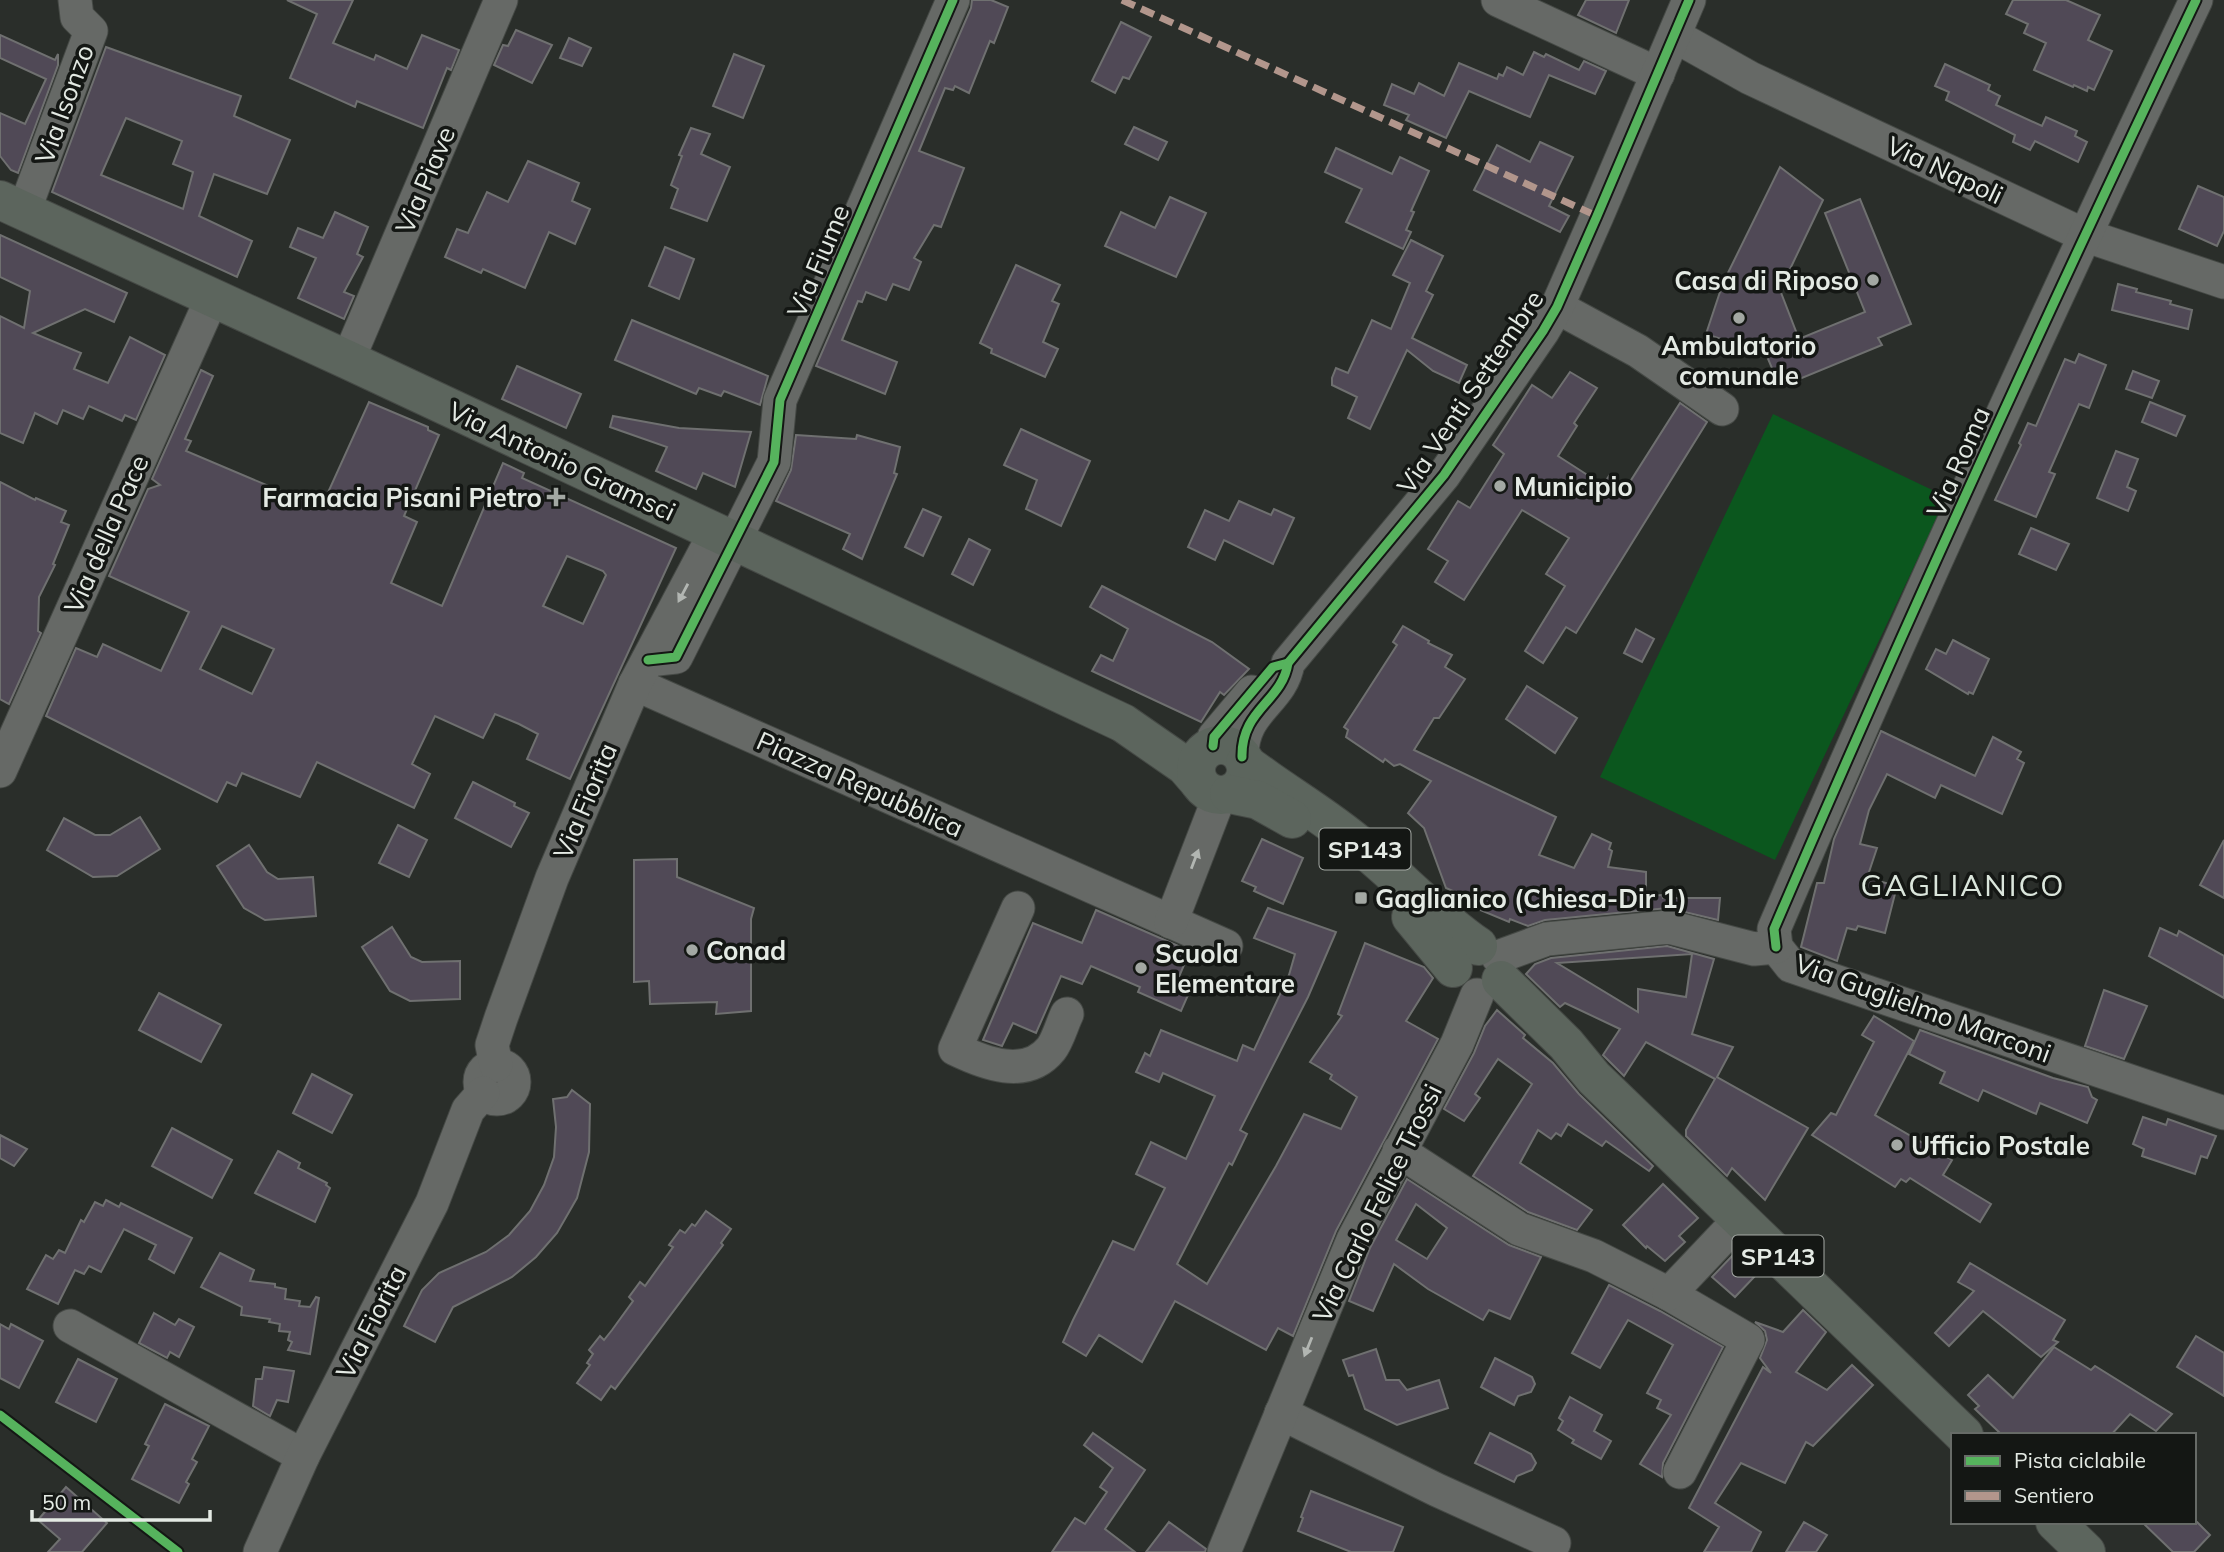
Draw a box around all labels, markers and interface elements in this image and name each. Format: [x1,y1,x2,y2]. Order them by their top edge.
street label: Via Isonzo [27,40,101,168]
street label: Via Piave [388,122,462,238]
street label: Via Napoli [1882,129,2008,211]
street label: Via Fiume [779,200,857,322]
place label: Casa di Riposo [1674,264,1859,297]
marker: Casa di Riposo [1865,272,1881,288]
street label: Via Venti Settembre [1390,284,1550,500]
marker: Ambulatorio comunale [1731,310,1747,326]
place label: Ambulatorio comunale [1662,329,1816,392]
street label: Via Antonio Gramsci [443,394,681,528]
street label: Via Roma [1919,402,1997,522]
street label: Via della Pace [56,450,156,618]
place label: Municipio [1514,470,1633,503]
marker: Municipio [1492,478,1508,494]
place label: Farmacia Pisani Pietro [262,481,542,514]
marker: Farmacia Pisani Pietro [548,489,564,505]
one-way arrow [677,583,689,603]
street label: Piazza Repubblica [752,724,968,844]
street label: Via Fiorita [546,738,624,864]
road number: SP143 [1320,828,1410,870]
one-way arrow [1190,848,1201,869]
district label: GAGLIANICO [1861,866,2065,904]
place label: Gaglianico (Chiesa-Dir 1) [1375,882,1687,915]
marker: Gaglianico (Chiesa-Dir 1) [1353,890,1369,906]
place label: Conad [706,934,786,967]
place label: Scuola Elementare [1155,937,1295,1000]
marker: Conad [684,942,700,958]
street label: Via Guglielmo Marconi [1791,946,2055,1070]
marker: Scuola Elementare [1133,960,1149,976]
street label: Via Carlo Felice Trossi [1305,1079,1449,1327]
place label: Ufficio Postale [1911,1129,2090,1162]
marker: Ufficio Postale [1889,1137,1905,1153]
road number: SP143 [1732,1236,1824,1276]
street label: Via Fiorita [328,1260,414,1384]
one-way arrow [1302,1336,1313,1357]
legend [1951,1433,2196,1524]
text: Pista ciclabile [2014,1447,2146,1473]
scale bar [32,1478,210,1522]
text: Sentiero [2014,1482,2094,1508]
text: 50 m [42,1489,91,1515]

